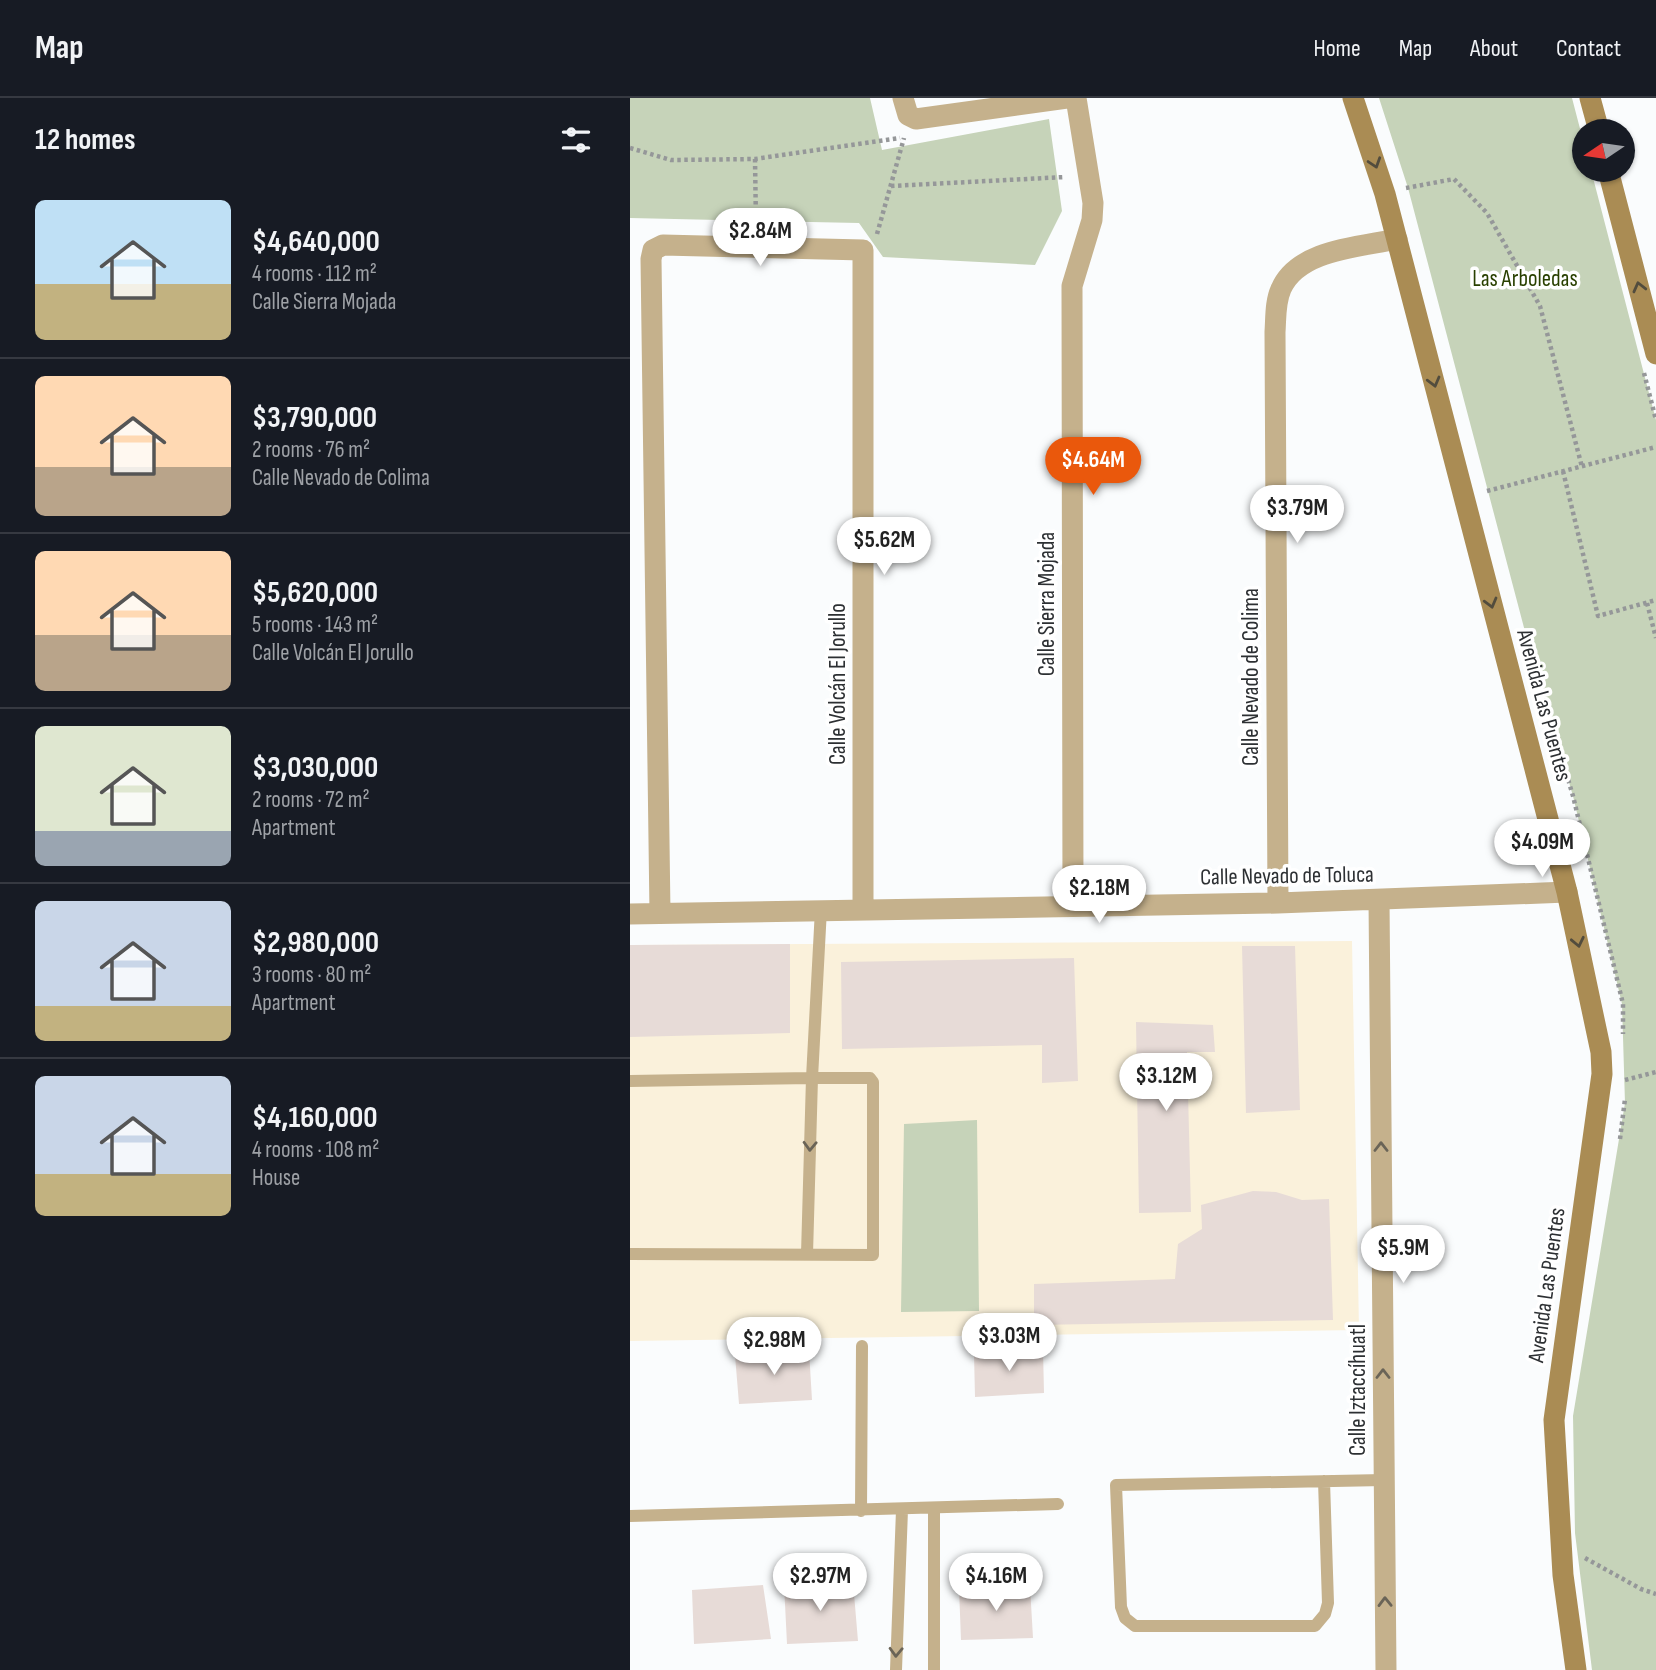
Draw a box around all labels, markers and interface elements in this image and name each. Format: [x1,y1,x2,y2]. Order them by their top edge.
text: Map [35,28,84,68]
text: Home [1313,34,1361,63]
text: Map [1399,34,1432,63]
text: About [1470,34,1518,63]
text: Contact [1556,34,1621,63]
north arrow [1572,119,1634,182]
map controls [1572,119,1635,182]
icon: filters [557,121,595,159]
text: 12 homes [35,122,136,158]
one-way arrow [1367,156,1381,168]
pin: $2.84M [703,208,817,268]
text: $2.84M [728,217,792,245]
text: $4,640,000 [252,224,380,260]
icon: home [91,228,175,312]
text: 4 rooms · 112 m² [252,260,377,288]
park label: Las Arboledas [1472,265,1578,293]
one-way arrow [1633,282,1647,294]
text: Calle Sierra Mojada [252,288,396,316]
one-way arrow [1426,376,1440,388]
text: $3,790,000 [252,400,377,436]
icon: home [91,404,175,488]
text: 2 rooms · 76 m² [252,436,370,464]
pin: $4.64M [1036,438,1150,497]
text: $4.64M [1061,446,1125,474]
text: Calle Nevado de Colima [252,464,430,492]
pin: $3.79M [1240,486,1354,545]
text: $3.79M [1266,494,1328,522]
pin: $5.62M [827,518,941,577]
text: $5.62M [853,526,915,554]
street label: Calle Sierra Mojada [1033,532,1061,676]
text: $5,620,000 [252,575,378,611]
icon: home [91,579,175,663]
street label: Calle Nevado de Colima [1237,588,1265,766]
one-way arrow [1483,596,1498,608]
street label: Calle Volcán El Jorullo [824,603,852,765]
text: 5 rooms · 143 m² [252,611,378,639]
street label: Avenida Las Puentes [1510,625,1578,784]
text: Calle Volcán El Jorullo [252,639,414,667]
text: $3,030,000 [252,750,378,786]
icon: home [91,754,175,838]
text: 2 rooms · 72 m² [252,786,370,814]
text: Apartment [252,814,336,842]
pin: $4.09M [1485,820,1599,879]
text: $4.09M [1510,828,1574,856]
street label: Calle Nevado de Toluca [1200,860,1374,892]
pin: $2.18M [1042,866,1156,925]
text: $2.18M [1068,874,1130,902]
text: $2,980,000 [252,925,379,961]
icon: home [91,929,175,1013]
one-way arrow [1569,936,1584,948]
text: 3 rooms · 80 m² [252,961,371,989]
text: Apartment [252,989,336,1017]
pin: $3.12M [1109,1054,1223,1113]
text: $3.12M [1135,1062,1197,1090]
text: $4,160,000 [252,1100,378,1136]
icon: home [91,1104,175,1188]
text: 4 rooms · 108 m² [252,1136,379,1164]
one-way arrow [1373,1141,1389,1152]
one-way arrow [802,1142,818,1152]
text: House [252,1164,300,1192]
street label: Avenida Las Puentes [1522,1206,1572,1365]
pin: $5.9M [1354,1226,1452,1285]
text: $5.9M [1377,1234,1429,1262]
pin: $3.03M [952,1314,1066,1373]
pin: $2.98M [717,1318,831,1377]
text: $3.03M [978,1322,1040,1350]
street label: Calle Iztaccíhuatl [1344,1324,1372,1456]
text: $2.98M [742,1326,806,1354]
one-way arrow [1375,1369,1391,1379]
pin: $2.97M [763,1554,877,1613]
pin: $4.16M [939,1554,1053,1613]
text: $2.97M [789,1562,851,1590]
text: $4.16M [965,1562,1027,1590]
one-way arrow [1377,1596,1393,1607]
one-way arrow [889,1647,904,1658]

